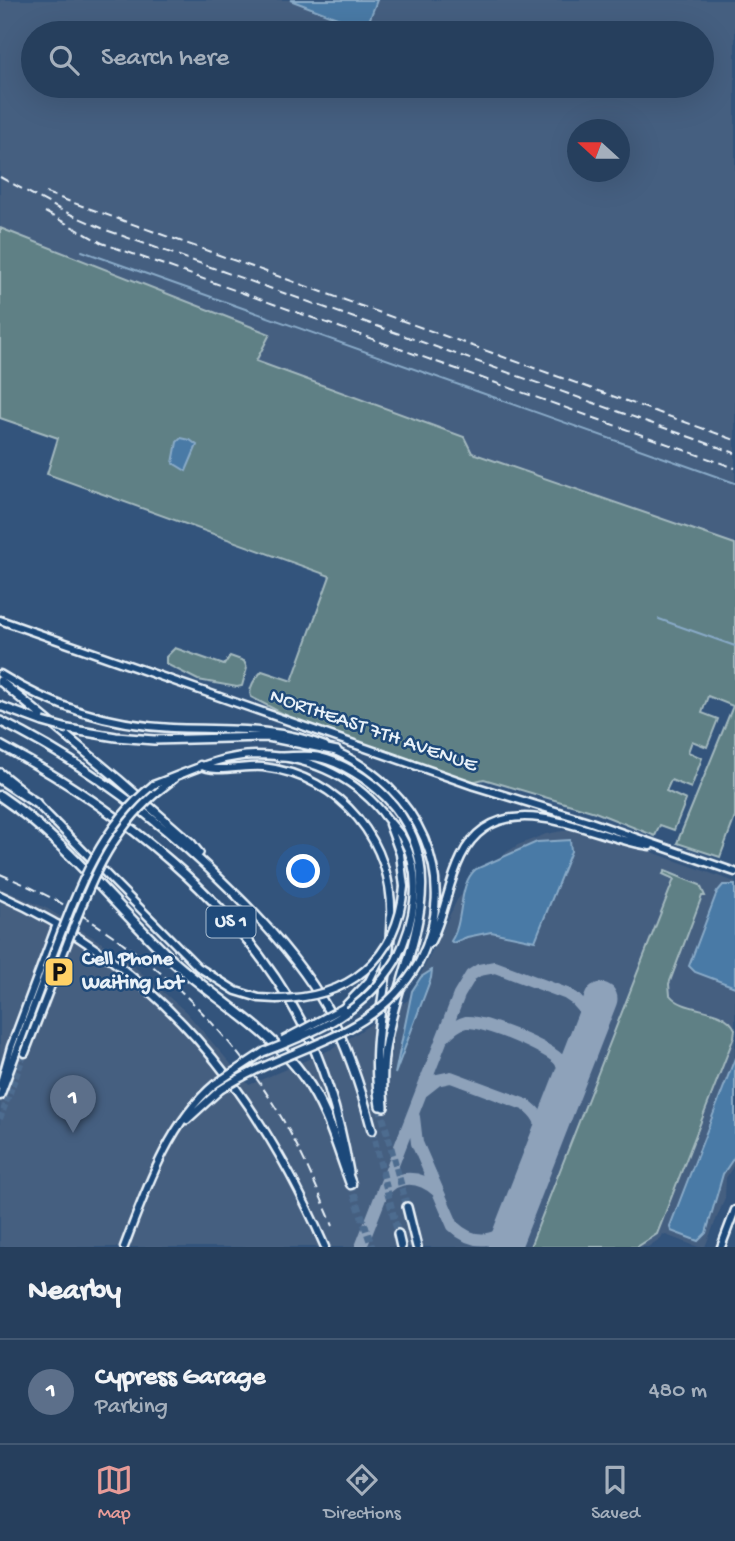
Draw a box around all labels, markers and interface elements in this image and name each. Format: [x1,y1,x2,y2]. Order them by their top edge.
search box [21,21,714,98]
icon: search [45,41,83,79]
text: Search here [101,44,229,75]
north arrow [567,119,630,182]
street label: NORTHEAST 7TH AVENUE [266,685,481,780]
your location [286,854,320,888]
road number: US 1 [206,906,256,938]
place label: Cell Phone Waiting Lot [81,948,186,997]
parking icon: Cell Phone Waiting Lot [42,955,76,989]
pin: 1 [50,1075,96,1133]
text: Nearby [28,1275,121,1310]
text: Cypress Garage [95,1363,265,1394]
text: 1 [46,1378,56,1405]
text: 480 m [649,1378,707,1405]
text: Parking [95,1394,168,1421]
tab: Map [95,1461,133,1526]
tab: Directions [324,1461,401,1526]
tab: Saved [591,1461,640,1526]

